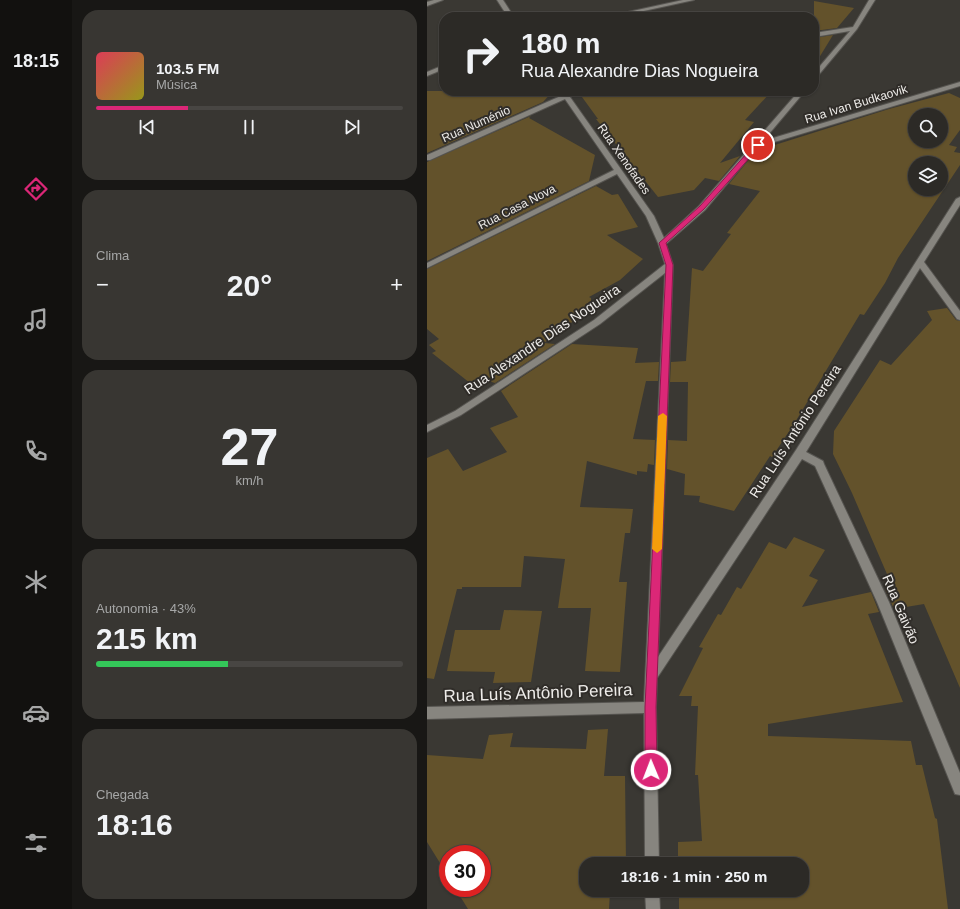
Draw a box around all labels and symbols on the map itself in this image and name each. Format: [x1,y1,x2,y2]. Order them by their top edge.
street label: Rua Ivan Budkaovik [803,81,910,126]
street label: Rua Numénio [440,103,513,145]
street label: Rua Xenofades [595,121,653,197]
pin [741,128,775,162]
street label: Rua Casa Nova [476,181,558,232]
street label: Rua Alexandre Dias Nogueira [461,281,623,397]
street label: Rua Luís Antônio Pereira [746,361,844,501]
street label: Rua Gaivão [879,572,923,646]
street label: Rua Luís Antônio Pereira [443,680,633,706]
position arrow [630,749,672,791]
speed limit sign: 30 [439,845,491,897]

